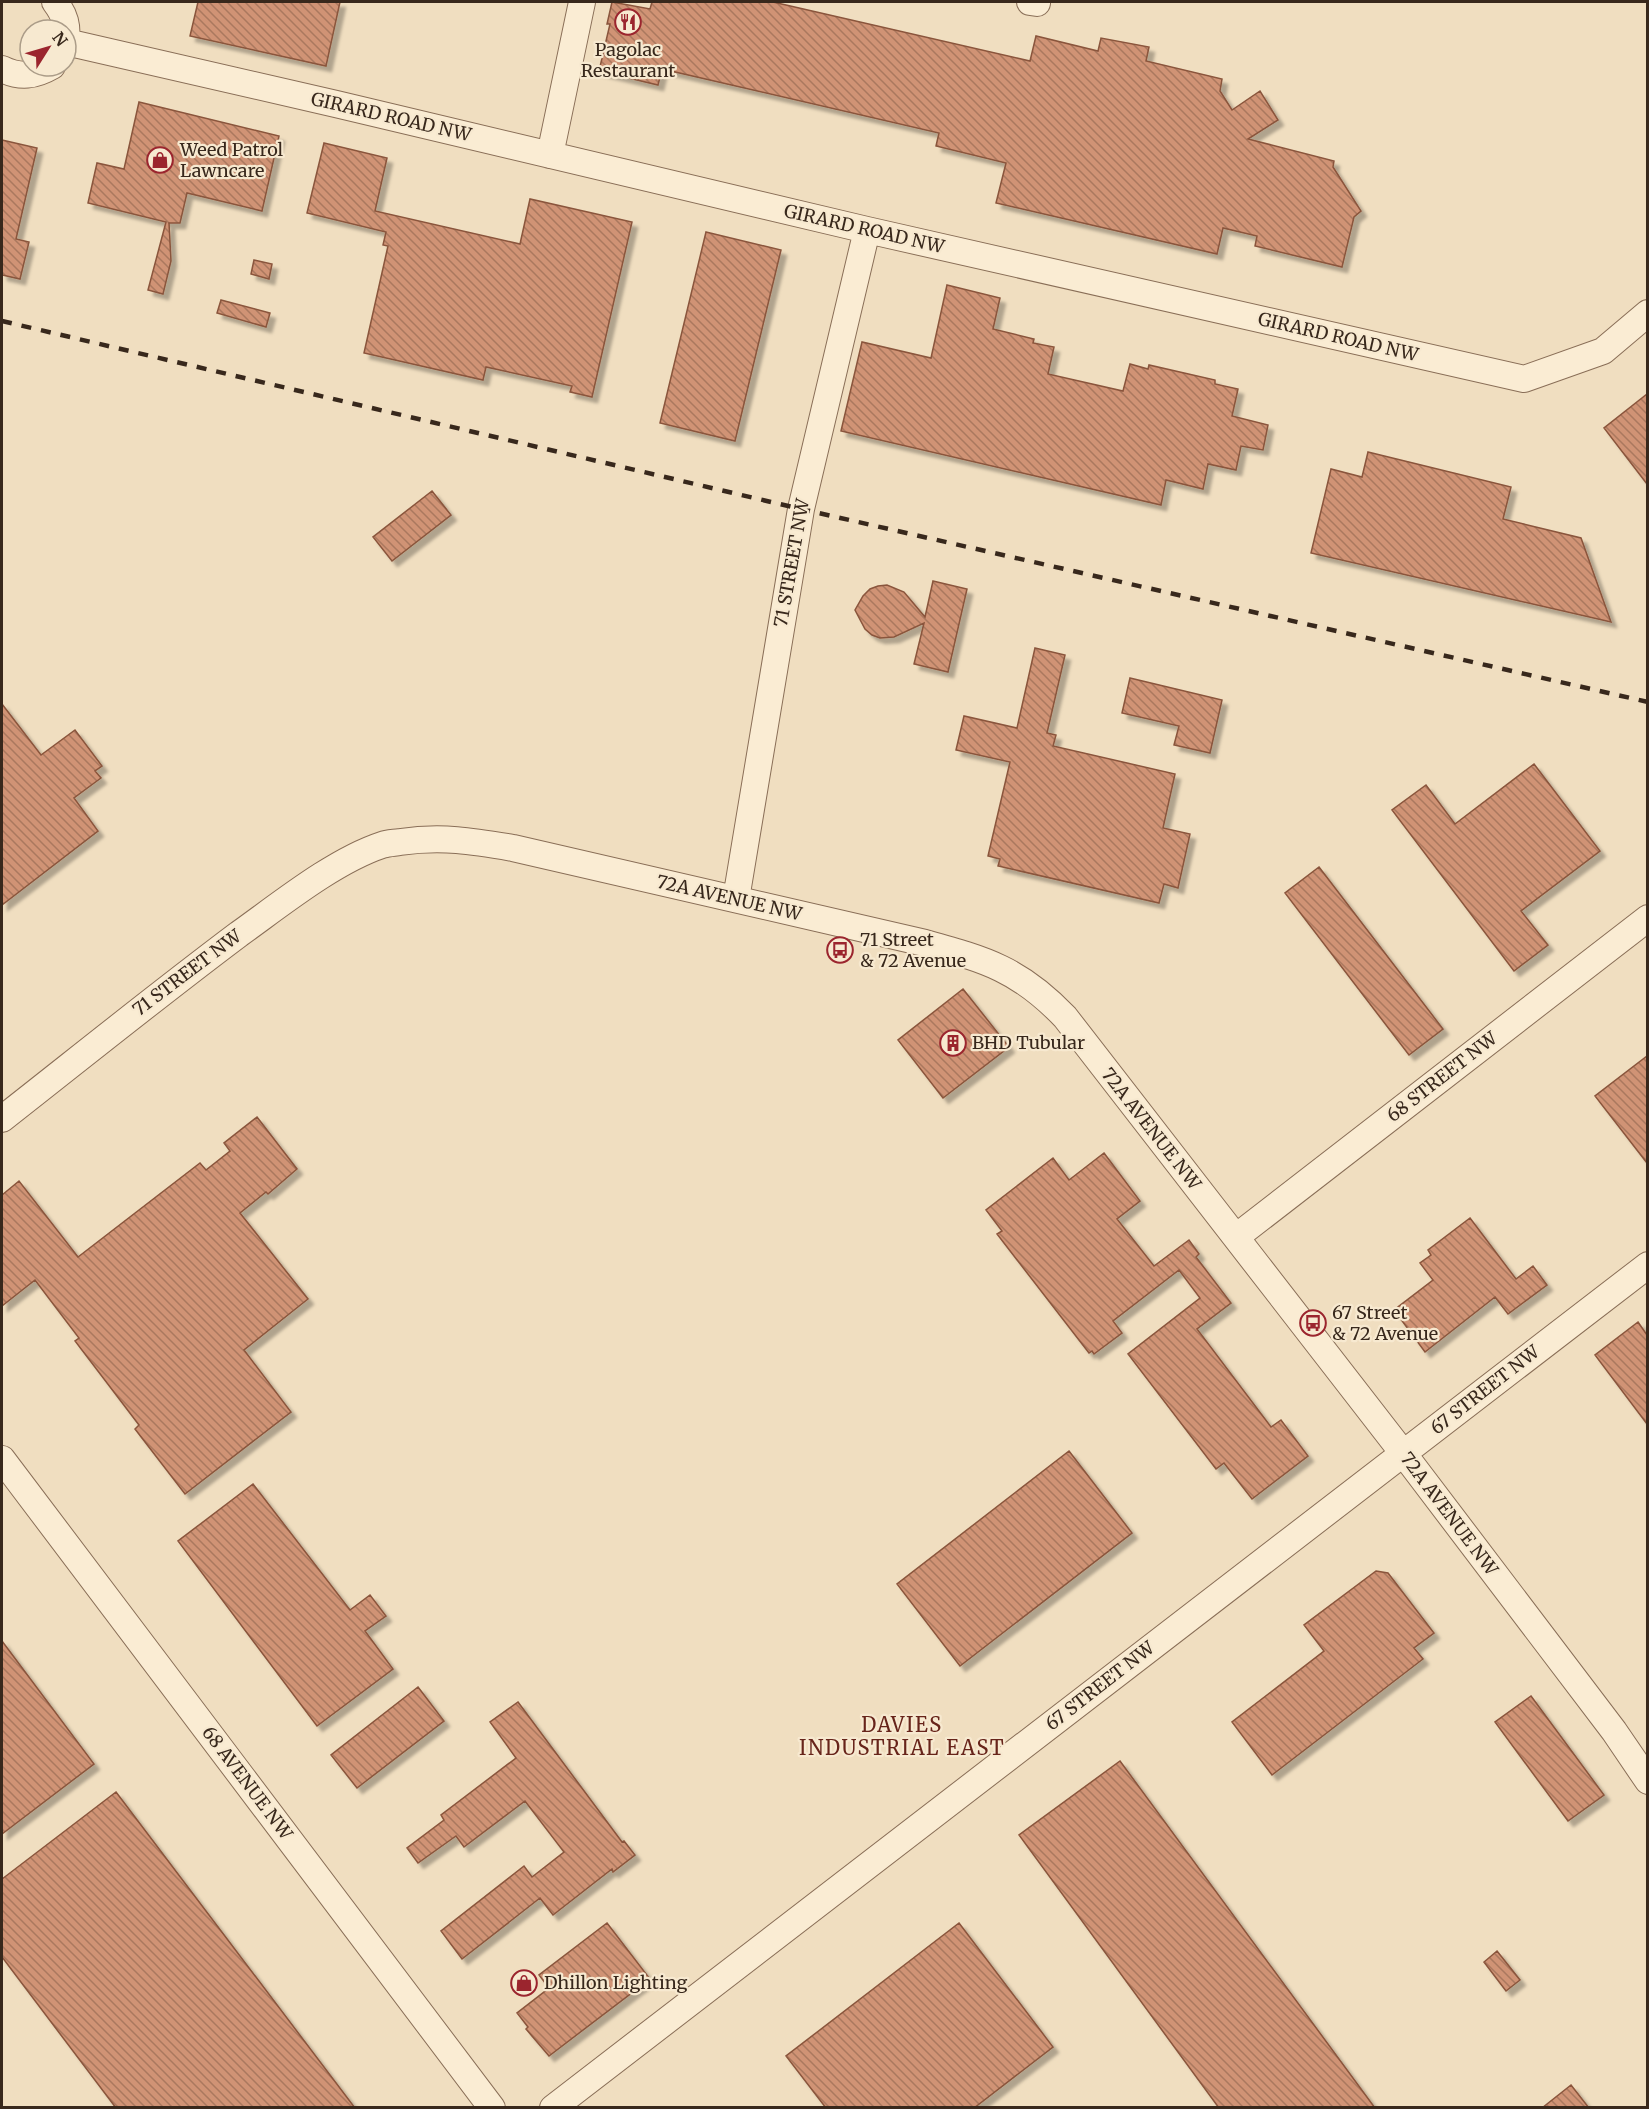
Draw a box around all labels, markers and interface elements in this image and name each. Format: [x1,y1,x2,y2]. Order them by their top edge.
restaurant icon: Pagolac Restaurant [613,7,643,37]
north arrow [18,18,78,78]
text: N [48,28,72,50]
place label: Pagolac Restaurant [581,38,675,82]
street label: GIRARD ROAD NW [309,87,474,146]
place label: Weed Patrol Lawncare [179,138,284,182]
shop icon: Weed Patrol Lawncare [145,145,175,175]
street label: GIRARD ROAD NW [782,199,947,258]
street label: GIRARD ROAD NW [1256,307,1421,366]
street label: 71 STREET NW [769,496,814,629]
street label: 72A AVENUE NW [654,870,805,926]
street label: 71 STREET NW [128,924,246,1021]
place label: 71 Street & 72 Avenue [860,928,966,972]
bus stop icon: 71 Street & 72 Avenue [825,935,855,965]
street label: 68 STREET NW [1382,1026,1502,1127]
building icon: BHD Tubular [938,1028,968,1058]
place label: BHD Tubular [972,1031,1085,1054]
street label: 72A AVENUE NW [1097,1063,1207,1195]
place label: 67 Street & 72 Avenue [1332,1301,1438,1345]
bus stop icon: 67 Street & 72 Avenue [1298,1308,1328,1338]
street label: 67 STREET NW [1426,1339,1544,1439]
street label: 72A AVENUE NW [1396,1448,1504,1581]
street label: 67 STREET NW [1041,1635,1159,1735]
district label: DAVIES INDUSTRIAL EAST [799,1712,1005,1760]
street label: 68 AVENUE NW [197,1721,298,1845]
shop icon: Dhillon Lighting [509,1968,539,1998]
place label: Dhillon Lighting [544,1971,687,1994]

